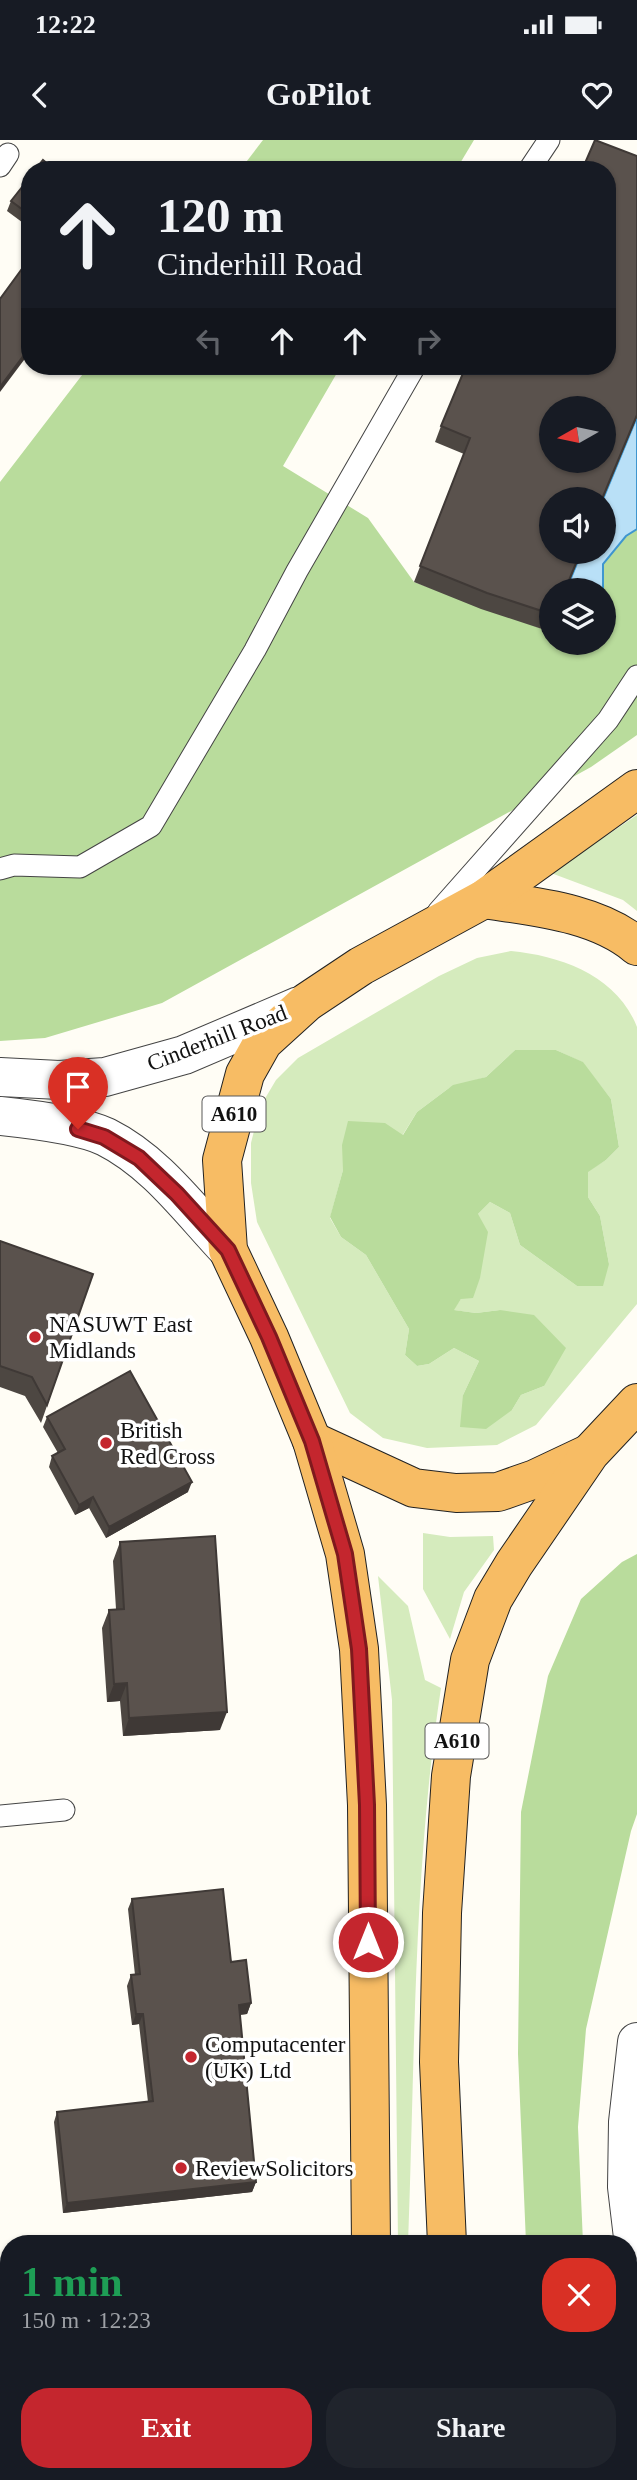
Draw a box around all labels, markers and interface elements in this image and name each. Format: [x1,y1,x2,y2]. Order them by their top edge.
text: 12:22 [35,10,96,39]
icon: back [21,76,59,114]
text: GoPilot [266,76,371,112]
icon: heart [578,76,616,114]
text: 120 m [157,188,284,243]
icon: ahead [42,189,133,280]
text: Cinderhill Road [157,246,362,282]
icon: left [190,322,228,360]
icon: ahead [263,322,301,360]
icon: ahead [336,322,374,360]
icon: right [409,322,447,360]
north arrow [539,396,616,472]
map controls [539,396,616,655]
button: sound [539,487,616,564]
button: layers [539,578,616,655]
street label: Cinderhill Road [144,1000,291,1076]
pin [48,1057,108,1129]
icon: arrive [59,1068,97,1106]
road number: A610 [202,1096,266,1132]
place label: NASUWT East Midlands [49,1312,193,1363]
marker: NASUWT East Midlands [27,1329,43,1345]
place label: British Red Cross [120,1418,215,1469]
marker: British Red Cross [98,1435,114,1451]
road number: A610 [426,1724,489,1758]
position arrow [331,1905,405,1979]
place label: Computacenter (UK) Ltd [205,2032,346,2083]
marker: Computacenter (UK) Ltd [183,2049,199,2065]
place label: ReviewSolicitors [195,2156,353,2181]
marker: ReviewSolicitors [173,2160,189,2176]
button: close [542,2258,616,2332]
text: 1 min [21,2259,123,2305]
text: 150 m · 12:23 [21,2308,151,2333]
button: Exit [21,2388,312,2468]
button: Share [326,2388,616,2468]

